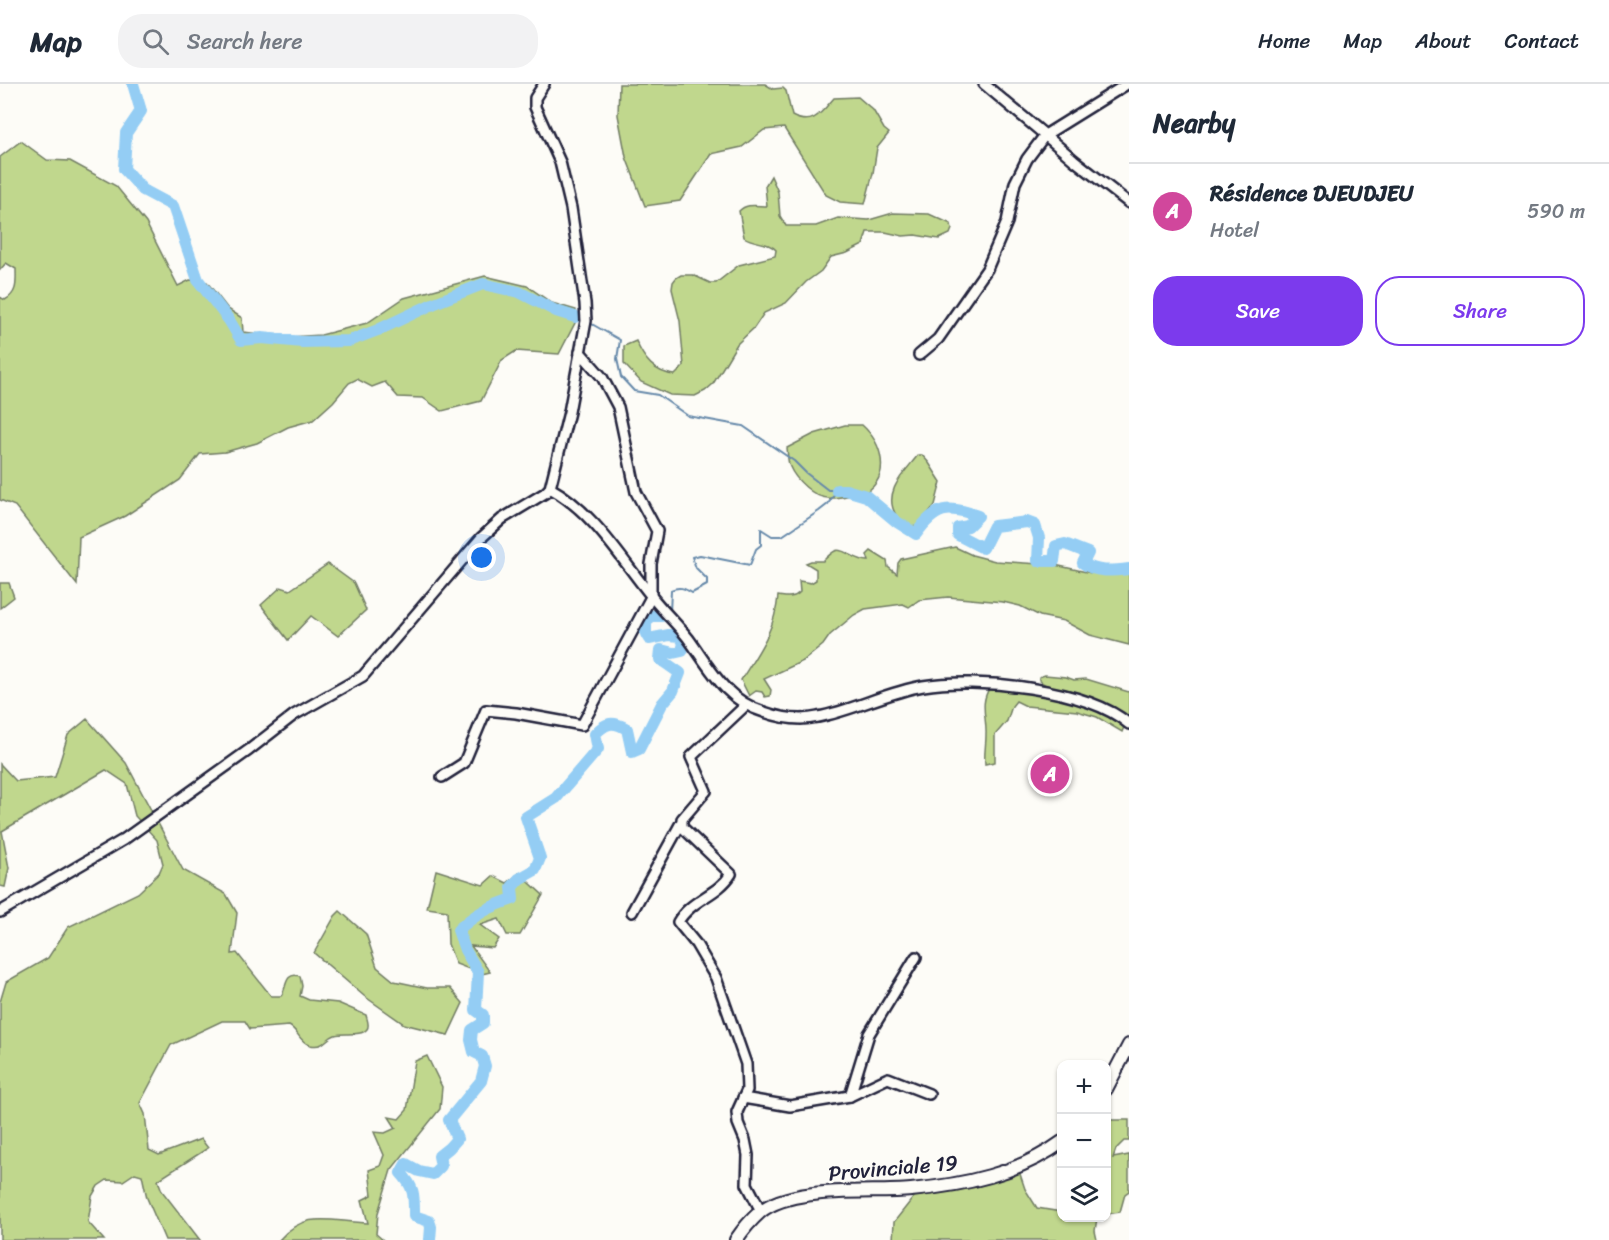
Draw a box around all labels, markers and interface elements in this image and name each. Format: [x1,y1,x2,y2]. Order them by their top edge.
search box [118,14,538,68]
text: Map [30,17,82,66]
text: Search here [187,22,303,61]
text: Home [1258,22,1310,60]
text: Map [1343,22,1382,60]
text: About [1415,22,1472,60]
text: Contact [1505,22,1579,60]
icon: search [139,25,172,58]
text: Nearby [1153,100,1235,146]
text: Résidence DJEUDJEU [1210,174,1413,213]
text: A [1166,194,1179,229]
text: 590 m [1527,194,1585,229]
text: Hotel [1210,213,1259,248]
button: Save [1153,276,1363,346]
button: Share [1375,276,1585,346]
your location [467,543,496,572]
pin: A [1030,752,1070,796]
map controls [1057,1060,1111,1222]
button: + [1057,1060,1111,1114]
button: − [1057,1114,1111,1168]
street label: Provinciale 19 [827,1143,959,1193]
button: layers [1057,1168,1111,1222]

